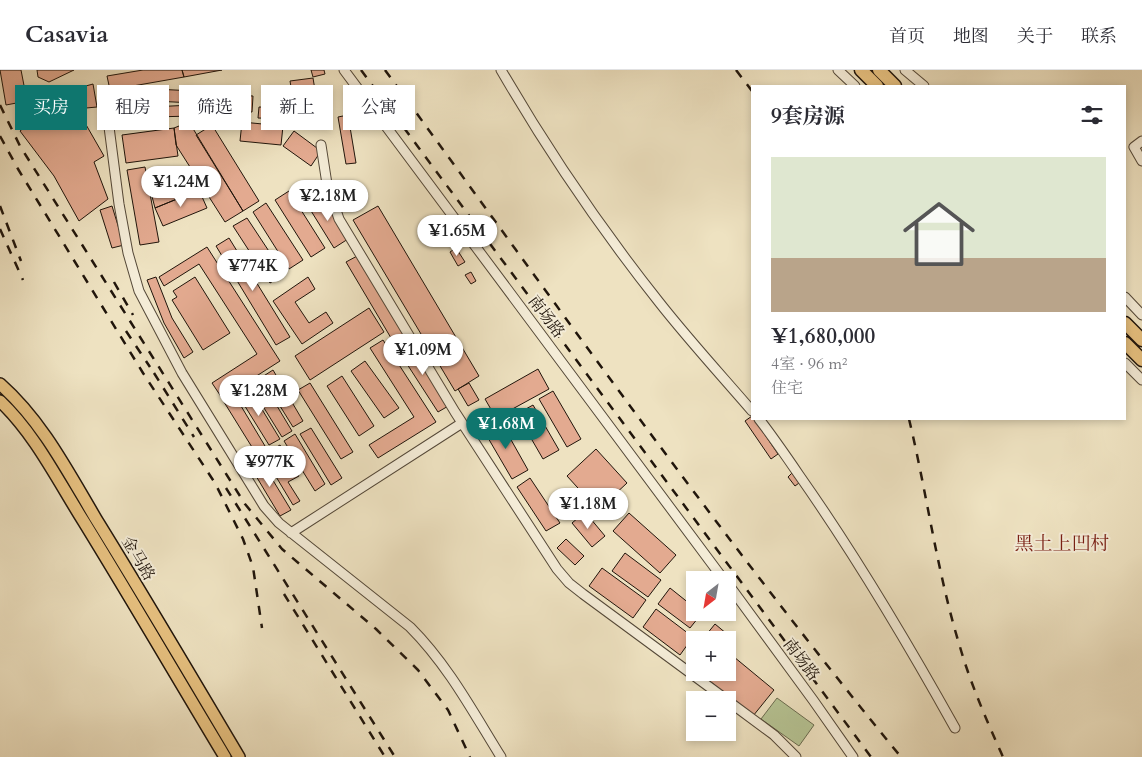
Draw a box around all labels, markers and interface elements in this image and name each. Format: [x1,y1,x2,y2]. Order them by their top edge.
text: Casavia [25,18,108,51]
text: 首页 [889,24,925,49]
text: 地图 [953,24,989,49]
text: 关于 [1017,24,1053,49]
text: 联系 [1081,24,1117,49]
chip: 买房 [15,85,87,130]
chip: 租房 [97,85,169,130]
chip: 筛选 [179,85,251,130]
chip: 新上 [261,85,333,130]
chip: 公寓 [343,85,415,130]
icon: filters [1078,101,1106,129]
text: 9套房源 [771,102,845,131]
pin: ¥1.24M [140,166,222,208]
text: ¥1.24M [152,171,210,193]
pin: ¥2.18M [287,180,369,222]
text: ¥2.18M [299,185,357,207]
icon: home [894,189,984,279]
pin: ¥1.65M [416,214,498,257]
text: ¥1.65M [428,220,486,242]
pin: ¥774K [218,250,288,292]
text: ¥774K [228,255,278,277]
street label: 南场路 [523,291,569,342]
text: ¥1,680,000 [771,322,875,351]
pin: ¥1.09M [382,334,464,376]
text: ¥1.09M [394,339,452,361]
text: 4室 · 96 m² [771,353,847,375]
pin: ¥1.28M [218,374,300,417]
text: 住宅 [771,377,803,399]
text: ¥1.28M [230,380,288,402]
pin: ¥1.68M [465,408,547,450]
text: ¥1.68M [477,413,535,435]
pin: ¥977K [235,446,305,488]
text: ¥977K [245,451,295,473]
pin: ¥1.18M [547,488,629,530]
text: ¥1.18M [559,493,617,515]
district label: 黑土上凹村 [1014,531,1110,557]
street label: 金马路 [116,532,160,585]
north arrow [686,571,736,621]
map controls [686,571,736,741]
button: + [686,631,736,681]
street label: 南场路 [778,634,824,685]
button: − [686,691,736,741]

